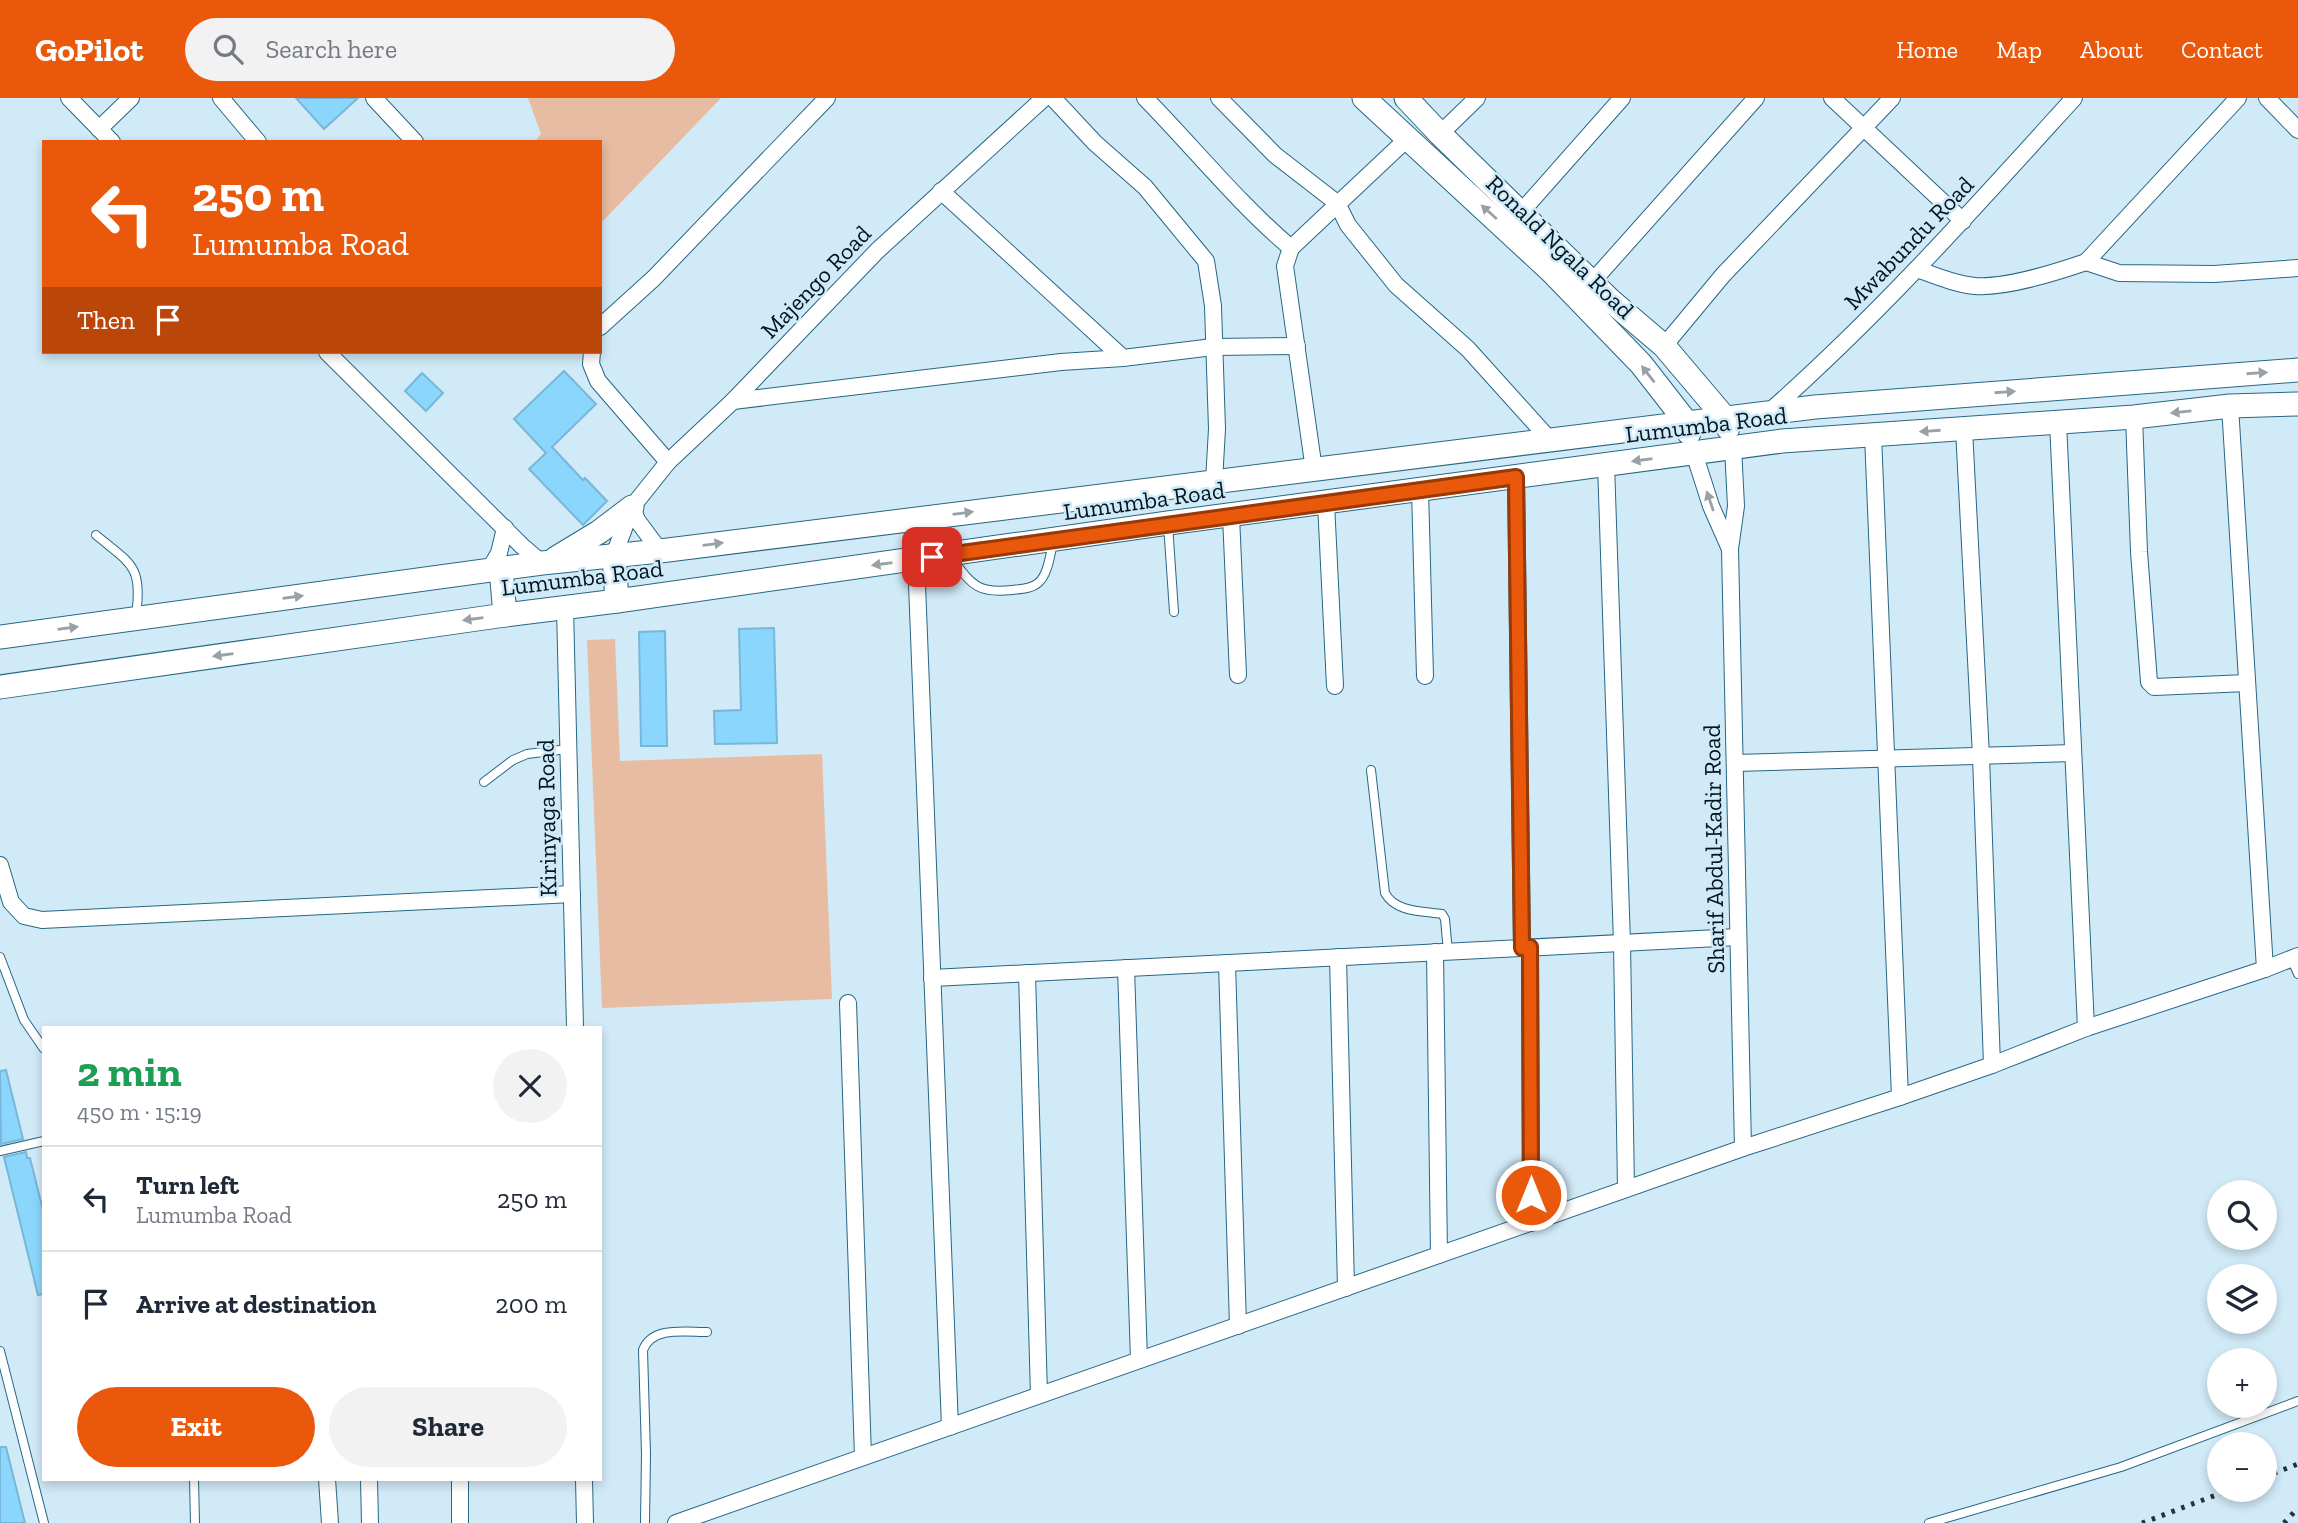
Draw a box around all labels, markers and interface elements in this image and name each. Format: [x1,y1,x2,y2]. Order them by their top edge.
search box [185,18,675,81]
text: GoPilot [35,30,143,69]
icon: search [209,30,247,68]
text: Search here [265,33,397,65]
text: Home [1896,35,1958,64]
text: Map [1996,35,2042,64]
text: About [2080,35,2143,64]
text: Contact [2181,35,2263,64]
text: 250 m [192,165,324,224]
icon: left [77,168,168,259]
street label: Ronald Ngala Road [1480,169,1640,325]
street label: Mwabundu Road [1838,170,1980,315]
one-way arrow [1480,204,1498,220]
street label: Majengo Road [754,219,877,344]
text: Lumumba Road [192,225,409,263]
icon: arrive [149,301,187,339]
text: Then [77,304,135,336]
one-way arrow [1641,366,1656,384]
one-way arrow [2246,367,2268,378]
one-way arrow [1995,386,2017,397]
street label: Lumumba Road [1623,400,1788,449]
one-way arrow [2170,406,2192,417]
one-way arrow [1919,426,1941,437]
one-way arrow [1631,454,1653,465]
street label: Lumumba Road [1061,475,1227,526]
one-way arrow [1704,491,1715,512]
one-way arrow [952,507,974,518]
pin [902,527,962,587]
icon: arrive [913,538,951,576]
one-way arrow [702,539,724,550]
street label: Lumumba Road [499,553,664,602]
one-way arrow [871,558,893,569]
one-way arrow [282,591,304,602]
one-way arrow [462,614,484,625]
one-way arrow [57,622,79,633]
one-way arrow [212,649,234,660]
street label: Sharif Abdul-Kadir Road [1697,724,1730,974]
street label: Kirinyaga Road [531,739,562,897]
text: 2 min [77,1046,182,1097]
button: close [493,1049,567,1123]
text: 450 m · 15:19 [77,1098,202,1126]
position arrow [1494,1158,1568,1232]
text: Turn left [136,1169,239,1201]
icon: left [77,1180,115,1218]
map controls [2207,1180,2277,1502]
button: search [2207,1180,2277,1250]
text: 250 m [497,1183,567,1215]
text: Lumumba Road [136,1201,292,1229]
button: layers [2207,1264,2277,1334]
icon: arrive [77,1285,115,1323]
text: Arrive at destination [136,1288,376,1320]
text: 200 m [495,1288,567,1320]
button: + [2207,1348,2277,1418]
button: Exit [77,1387,315,1467]
button: Share [329,1387,567,1467]
button: − [2207,1432,2277,1502]

